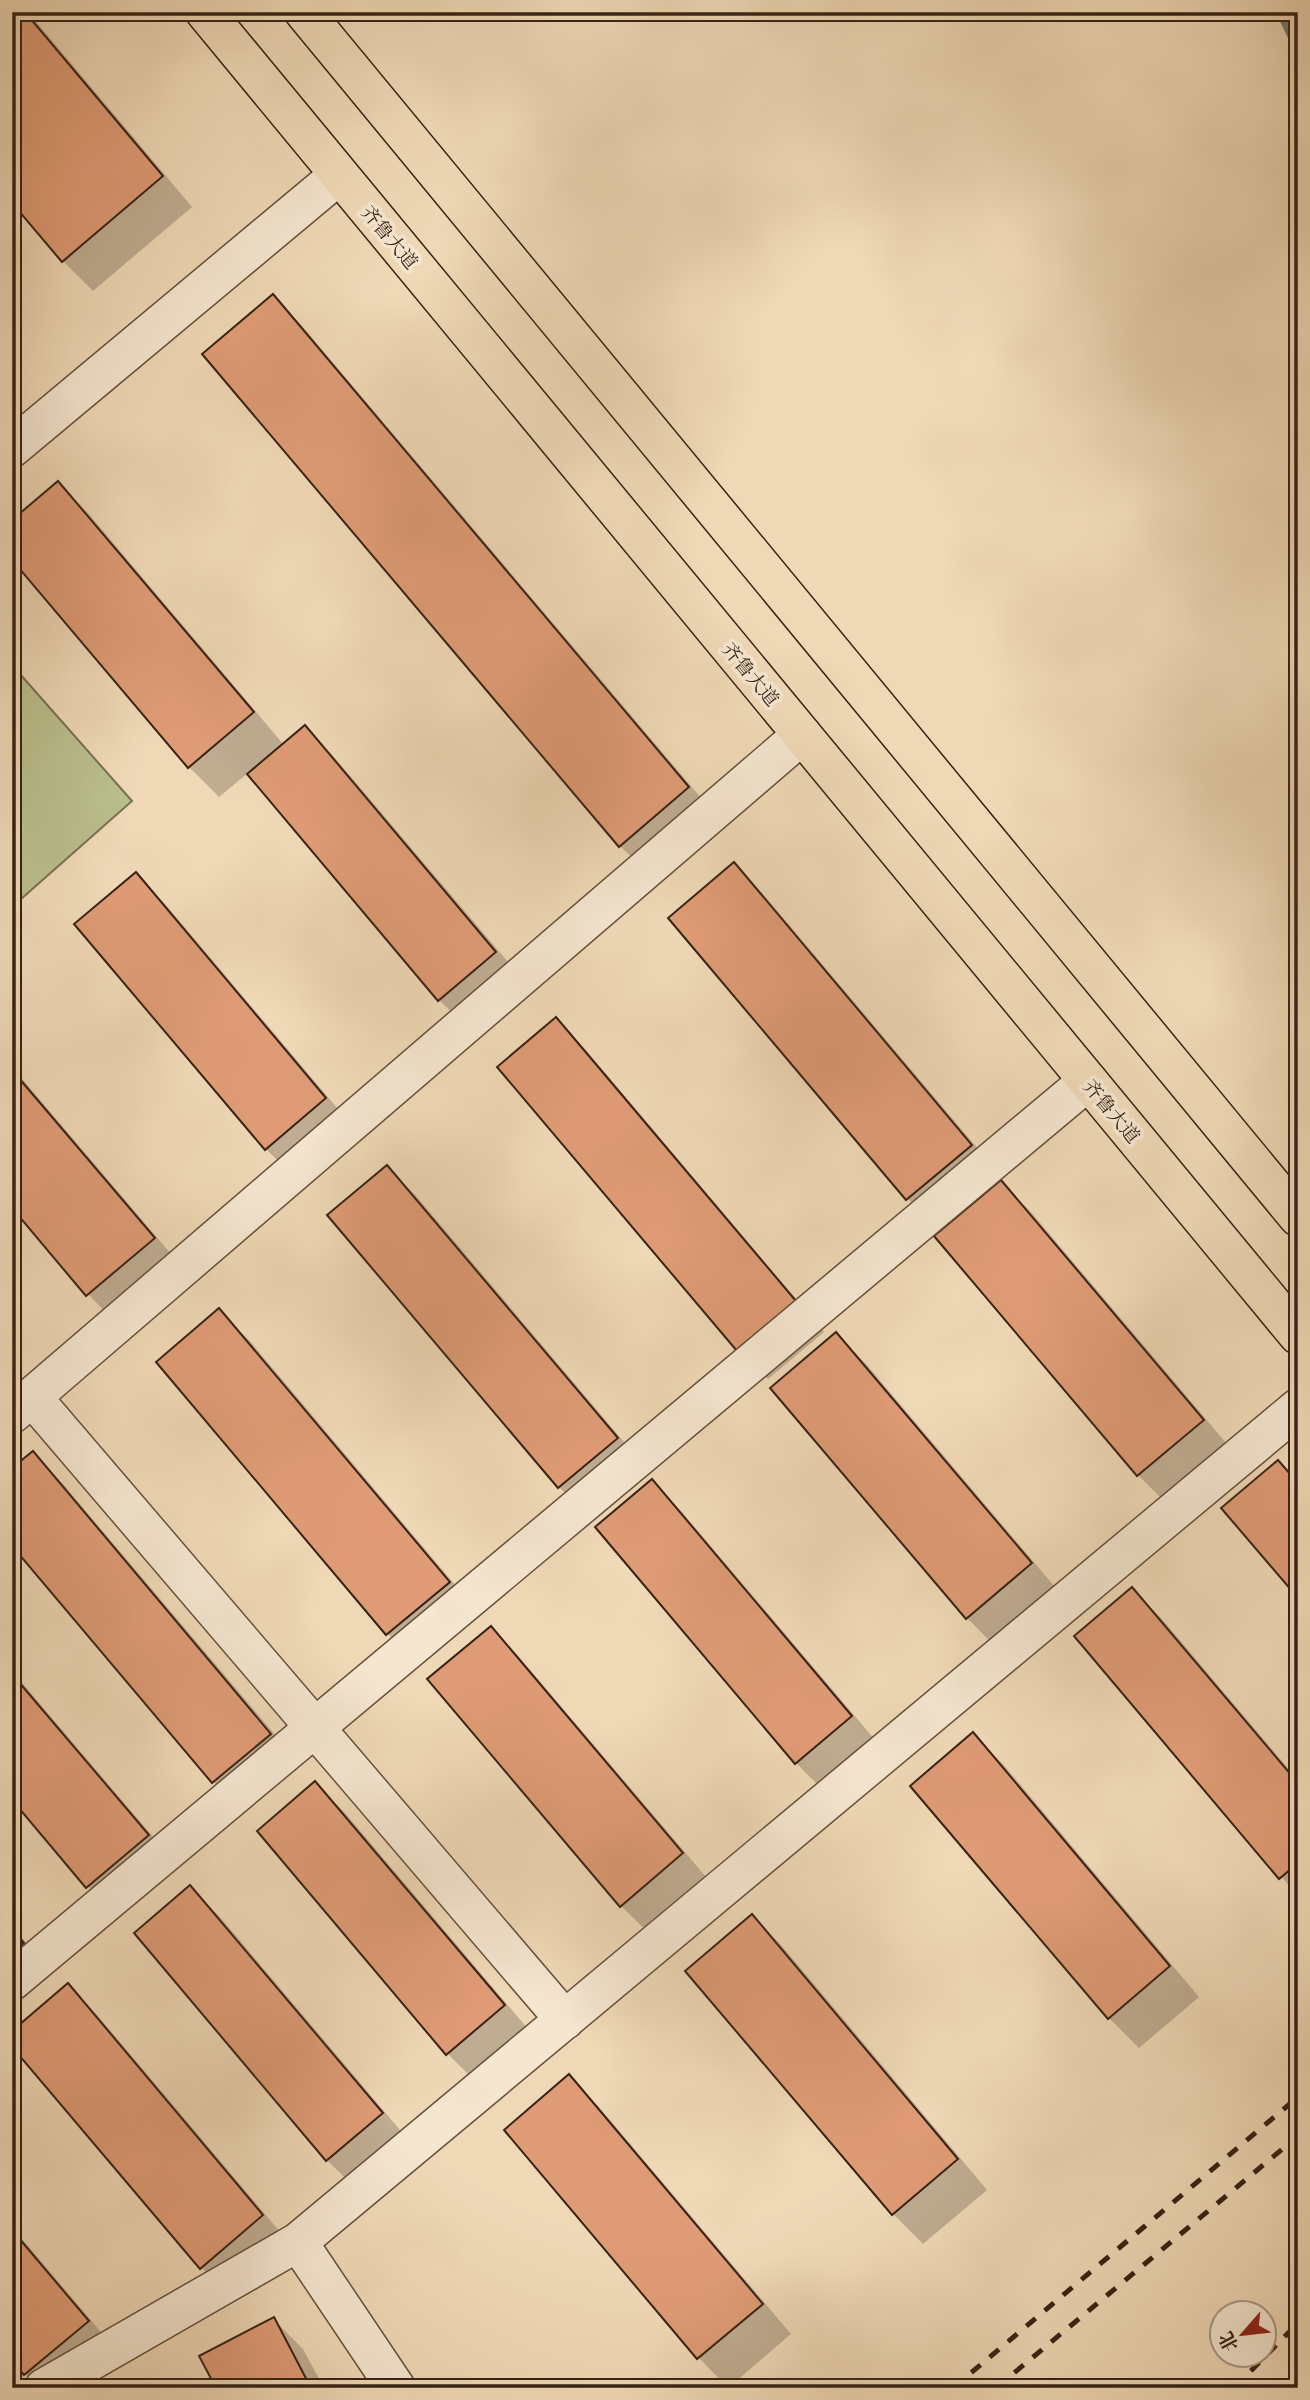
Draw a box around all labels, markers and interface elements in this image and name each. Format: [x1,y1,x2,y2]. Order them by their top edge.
street label: 齐鲁大道 [355,201,422,275]
street label: 齐鲁大道 [716,638,783,712]
street label: 齐鲁大道 [1077,1075,1144,1149]
north arrow [1208,2298,1278,2368]
text: 北 [1215,2327,1245,2355]

